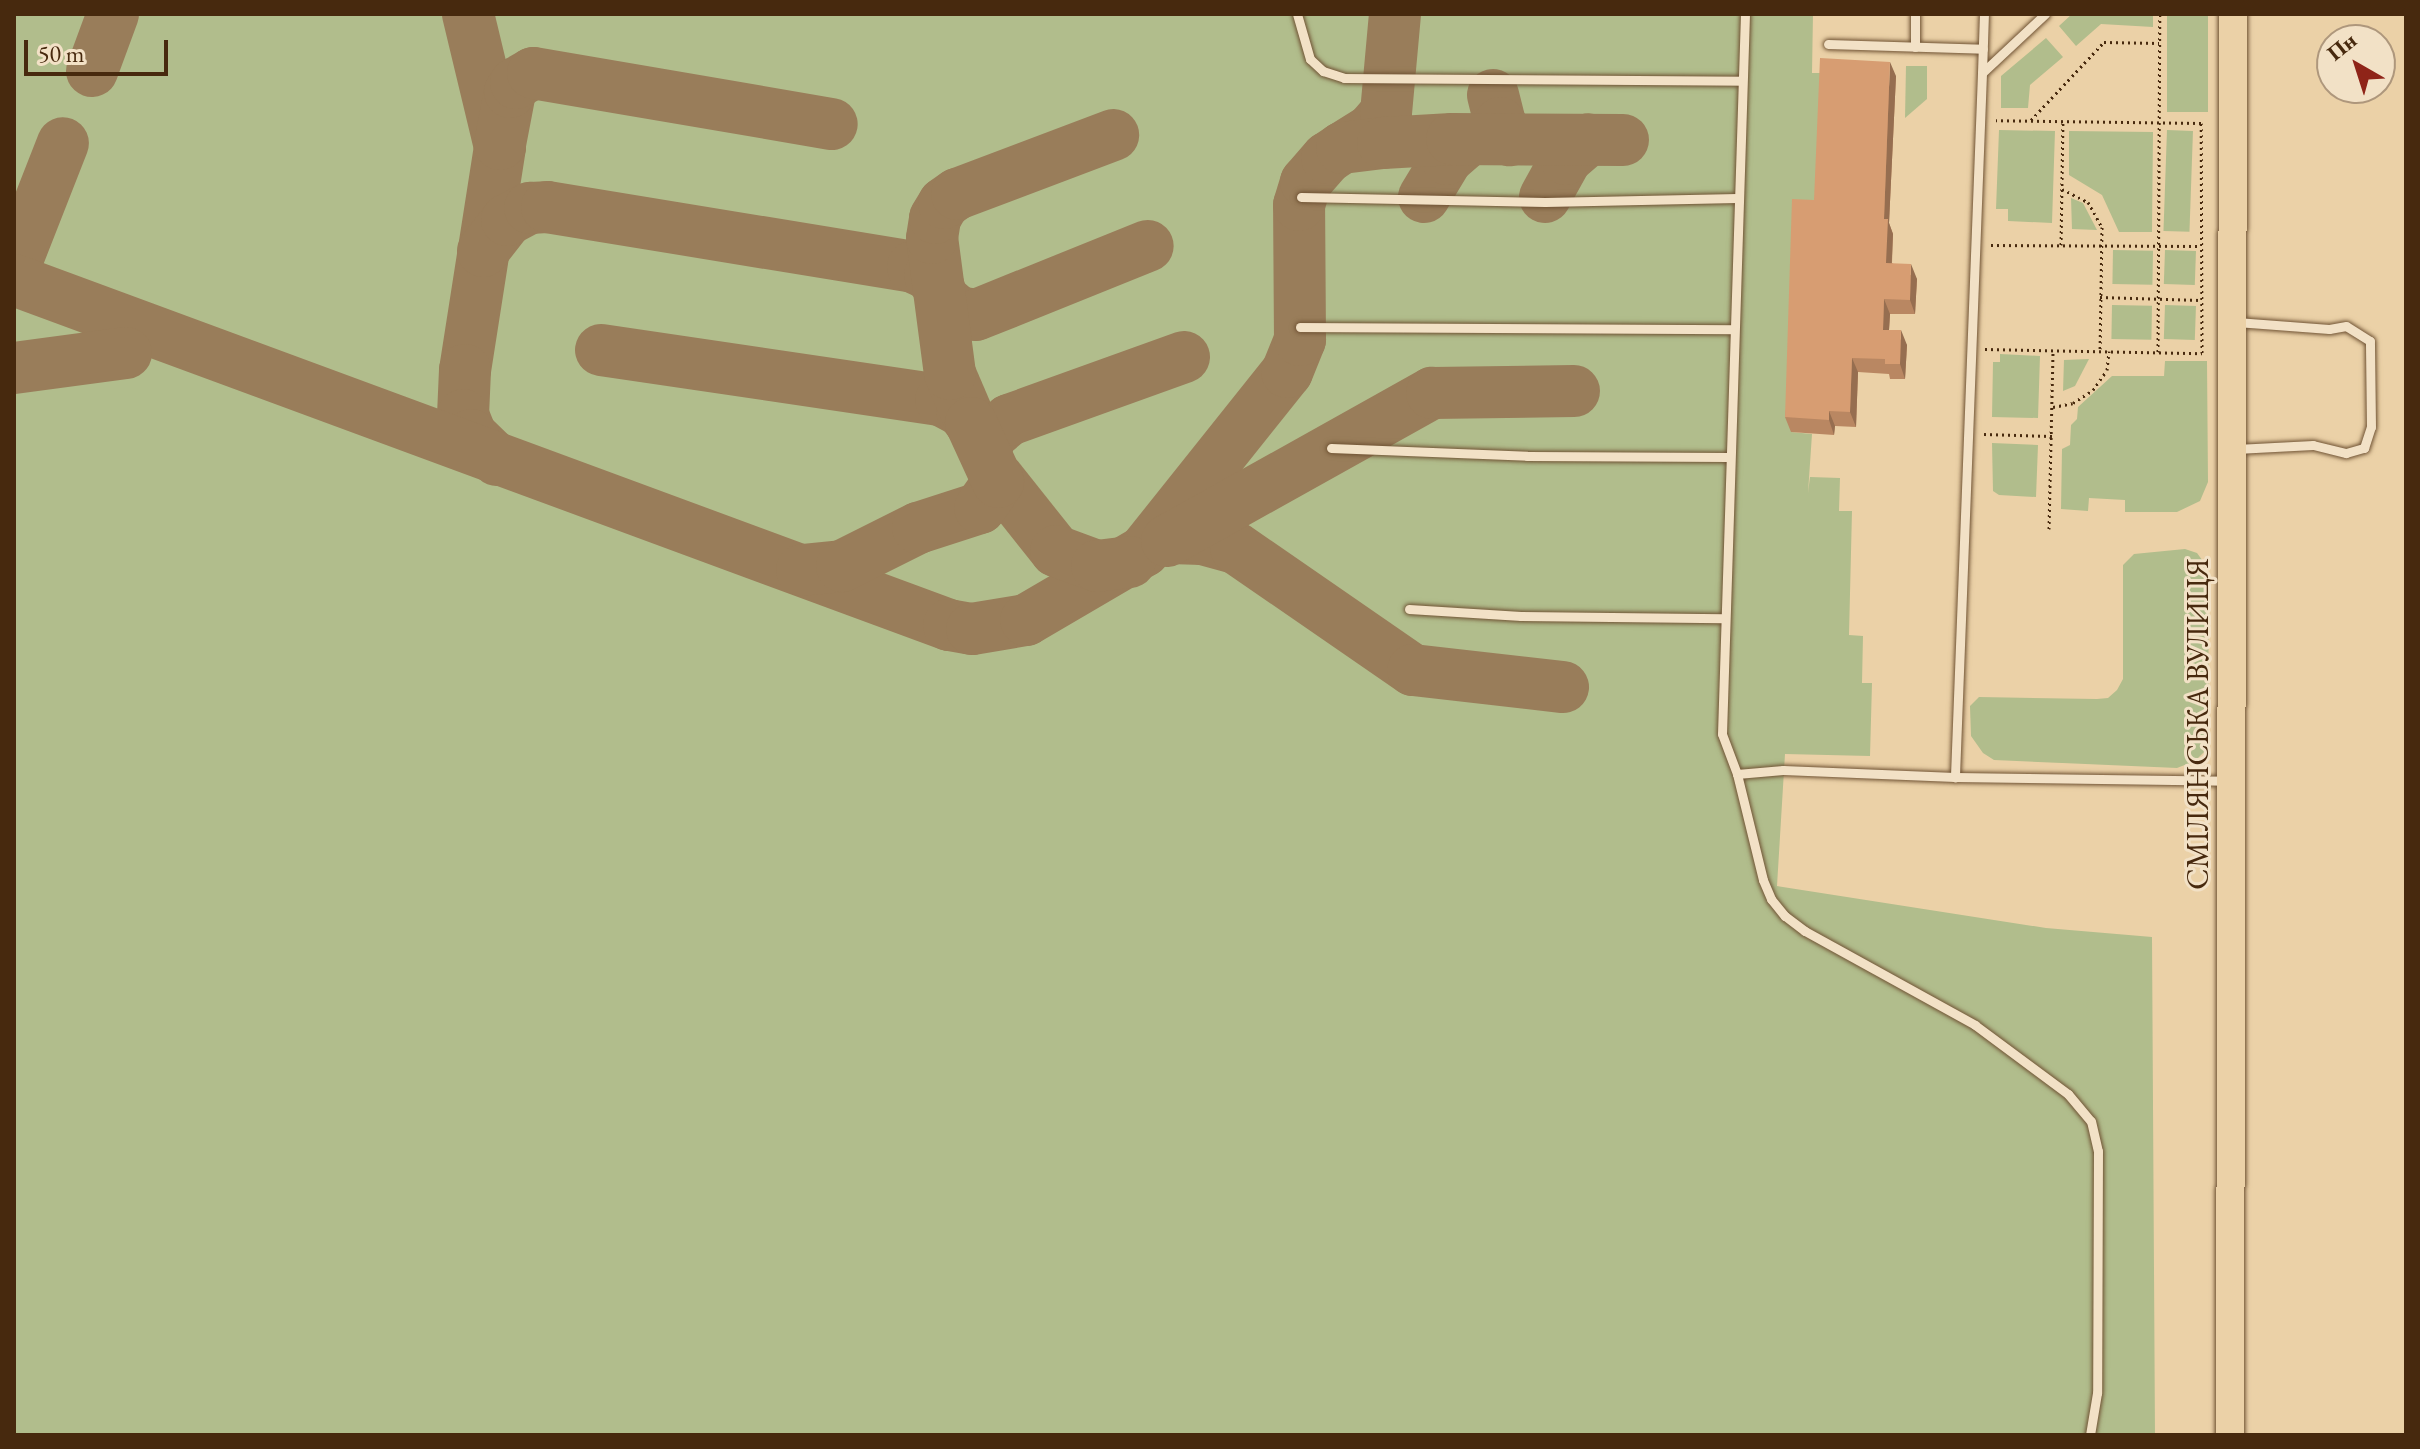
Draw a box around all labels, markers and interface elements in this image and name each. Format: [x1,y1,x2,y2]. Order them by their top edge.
scale bar [28,24,172,74]
north arrow [2316,24,2396,104]
text: Пн [2321,26,2363,67]
text: 50 m [38,38,85,69]
street label: СМІЛЯНСЬКА ВУЛИЦЯ [2180,558,2216,890]

